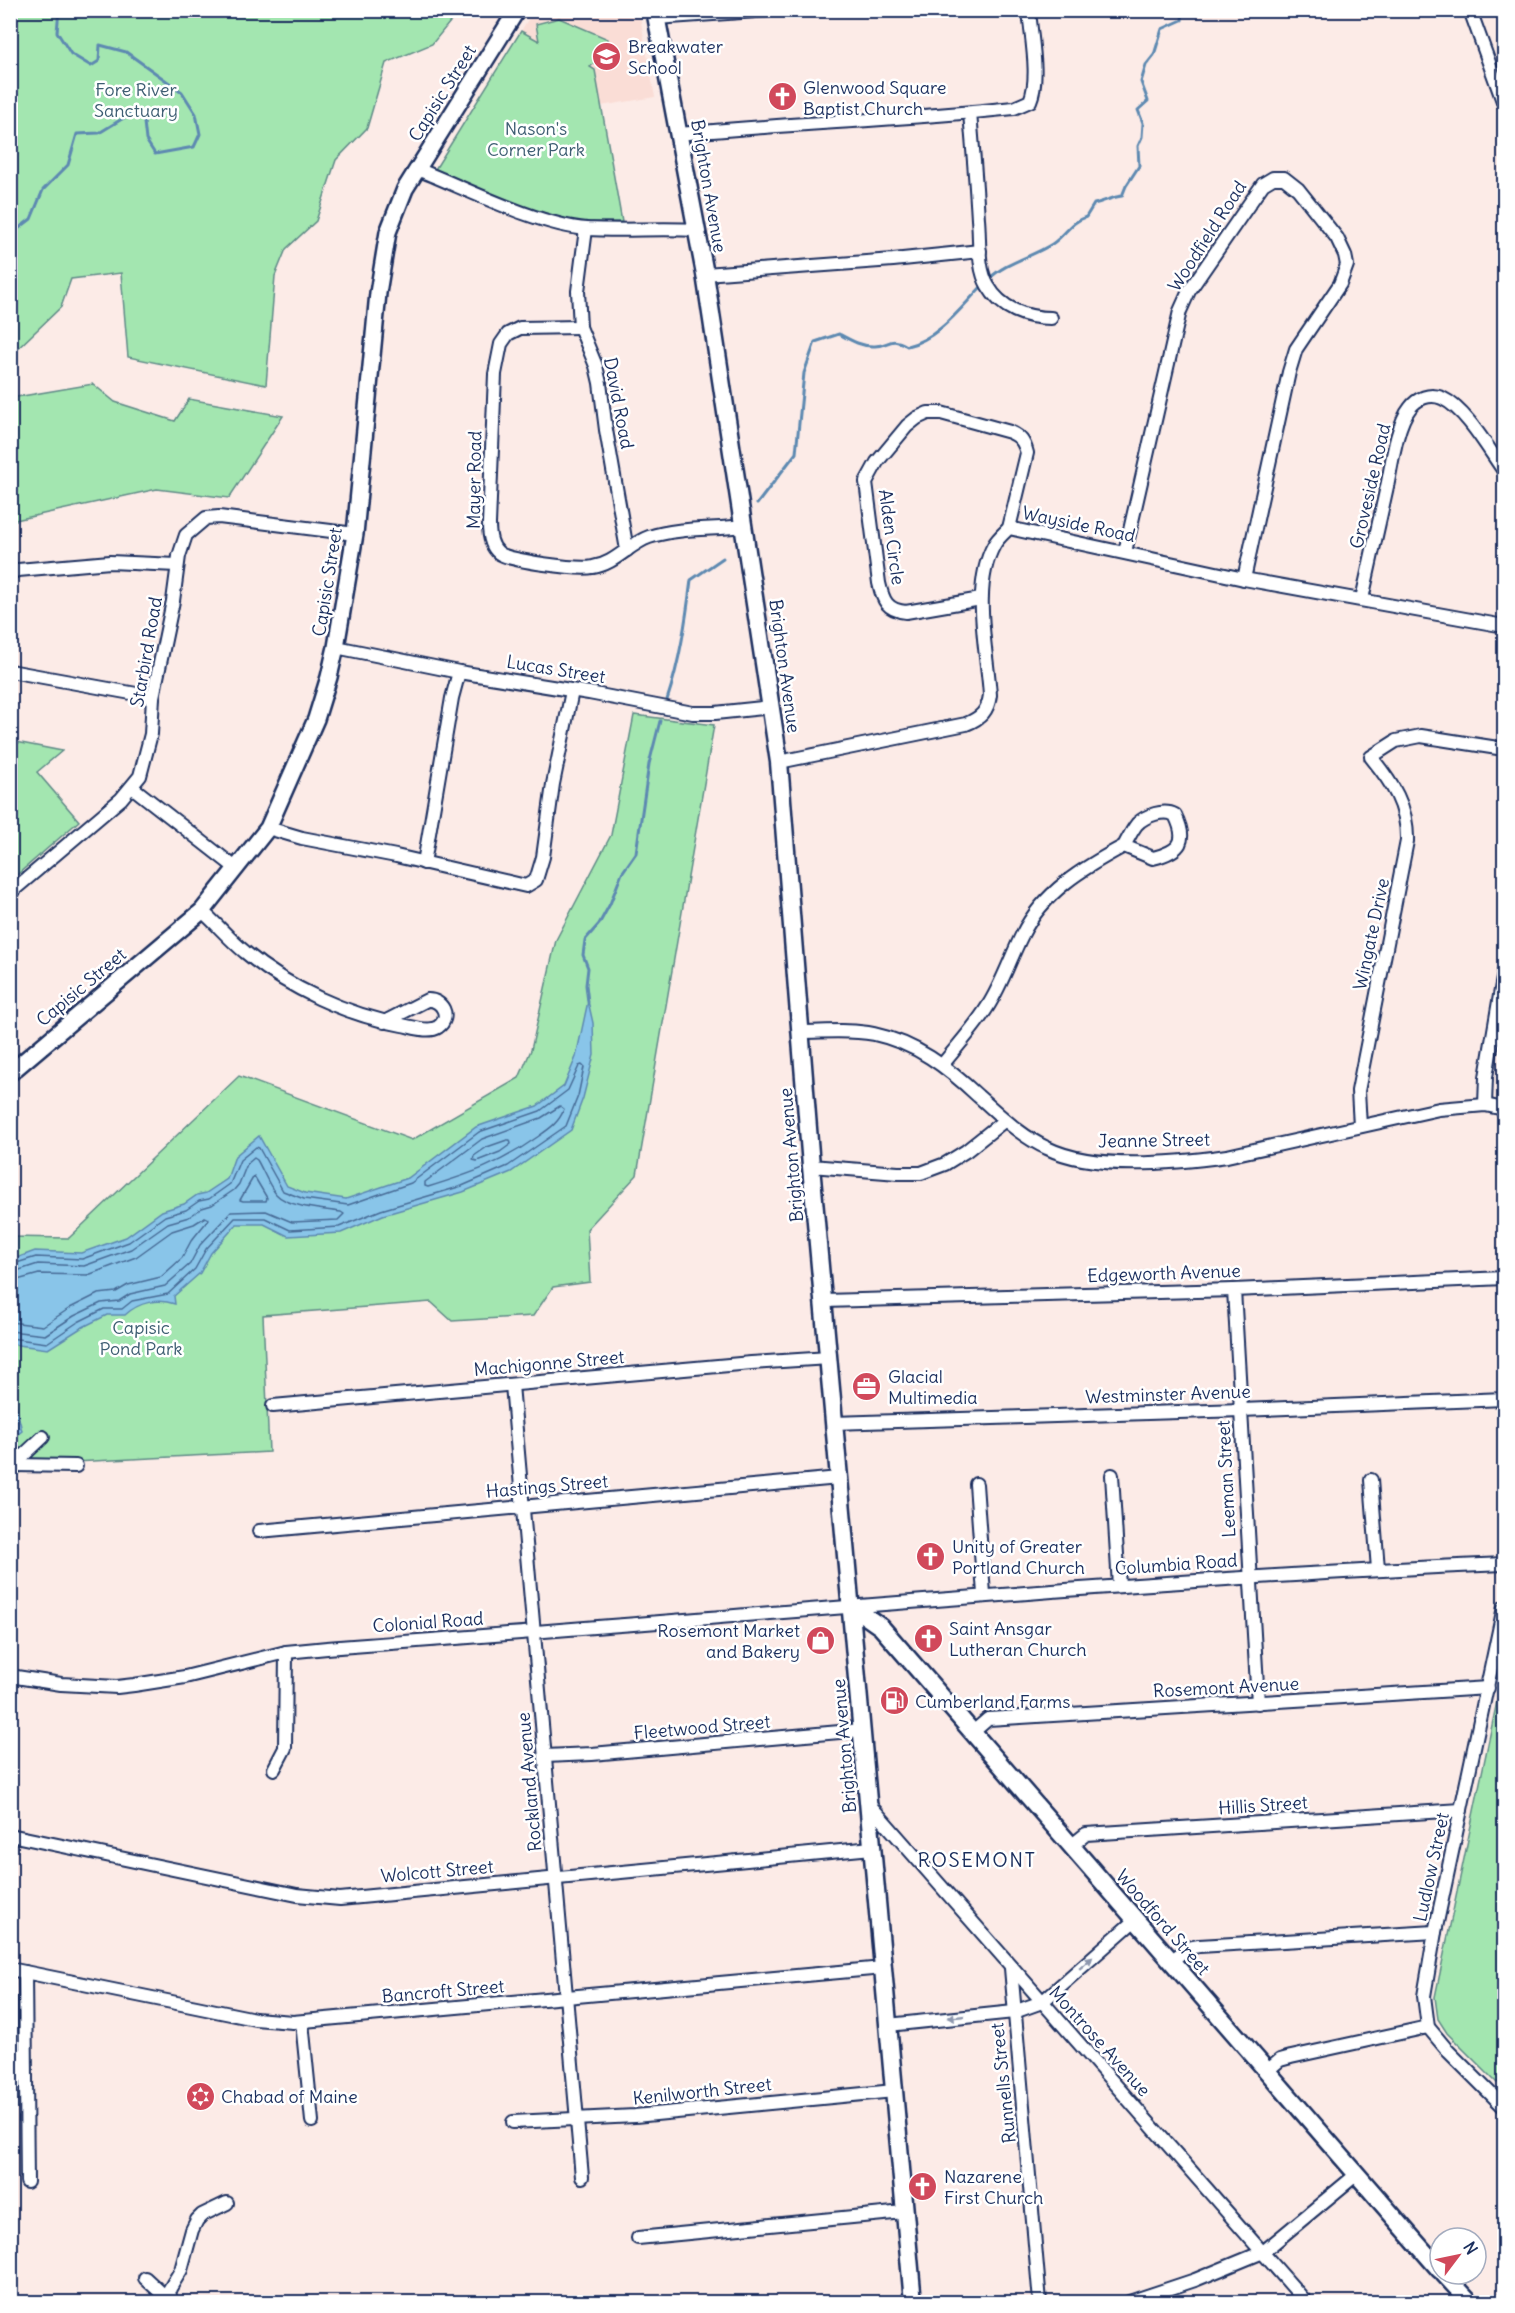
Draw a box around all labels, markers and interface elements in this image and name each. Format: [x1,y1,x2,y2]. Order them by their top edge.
place label: Breakwater School [628,35,724,79]
street label: Capisic Street [403,40,481,146]
school or university icon: Breakwater School [591,40,623,72]
place label: Glenwood Square Baptist Church [803,76,946,120]
park label: Fore River Sanctuary [94,78,178,122]
church icon: Glenwood Square Baptist Church [766,81,798,113]
park label: Nason's Corner Park [487,117,585,161]
street label: Brighton Avenue [686,118,732,254]
street label: Woodfield Road [1163,176,1252,296]
street label: David Road [599,355,639,451]
street label: Groveside Road [1344,421,1396,551]
street label: Mayer Road [462,430,486,529]
street label: Alden Circle [874,488,910,586]
street label: Wayside Road [1020,501,1138,547]
street label: Capisic Street [307,526,347,638]
street label: Starbird Road [125,595,167,709]
street label: Brighton Avenue [764,598,806,734]
street label: Lucas Street [505,650,607,688]
street label: Wingate Drive [1348,876,1394,992]
street label: Capisic Street [31,943,131,1031]
street label: Brighton Avenue [774,1087,808,1223]
street label: Jeanne Street [1098,1128,1210,1152]
street label: Edgeworth Avenue [1087,1259,1241,1287]
park label: Capisic Pond Park [99,1316,183,1360]
street label: Machigonne Street [473,1345,625,1381]
place label: Glacial Multimedia [888,1365,978,1409]
office icon: Glacial Multimedia [851,1370,883,1402]
street label: Westminster Avenue [1085,1380,1251,1408]
street label: Leeman Street [1211,1420,1241,1538]
street label: Hastings Street [485,1469,609,1503]
place label: Unity of Greater Portland Church [952,1535,1085,1579]
church icon: Unity of Greater Portland Church [915,1540,947,1572]
street label: Columbia Road [1114,1548,1238,1580]
street label: Colonial Road [372,1607,485,1637]
place label: Saint Ansgar Lutheran Church [949,1617,1087,1661]
place label: Rosemont Market and Bakery [657,1619,800,1663]
church icon: Saint Ansgar Lutheran Church [912,1622,944,1654]
shop icon: Rosemont Market and Bakery [805,1624,837,1656]
street label: Rosemont Avenue [1152,1672,1300,1702]
street label: Brighton Avenue [827,1678,861,1814]
fuel station icon: Cumberland Farms [878,1685,910,1717]
place label: Cumberland Farms [915,1690,1070,1713]
street label: Fleetwood Street [633,1710,771,1744]
street label: Rockland Avenue [511,1711,547,1853]
street label: Hillis Street [1218,1790,1308,1820]
street label: Ludlow Street [1408,1810,1454,1924]
district label: ROSEMONT [918,1847,1036,1872]
street label: Wolcott Street [380,1855,494,1887]
street label: Woodford Street [1111,1864,1215,1980]
one-way arrow [1078,1956,1093,1970]
street label: Bancroft Street [381,1974,505,2008]
street label: Montrose Avenue [1044,1981,1156,2101]
one-way arrow [946,2013,965,2022]
street label: Runnells Street [985,2022,1021,2144]
street label: Kenilworth Street [632,2072,772,2110]
synagogue icon: Chabad of Maine [184,2080,216,2112]
place label: Chabad of Maine [221,2085,358,2108]
place label: Nazarene First Church [944,2165,1044,2209]
church icon: Nazarene First Church [907,2170,939,2202]
north arrow [1428,2226,1488,2286]
text: N [1459,2238,1482,2258]

